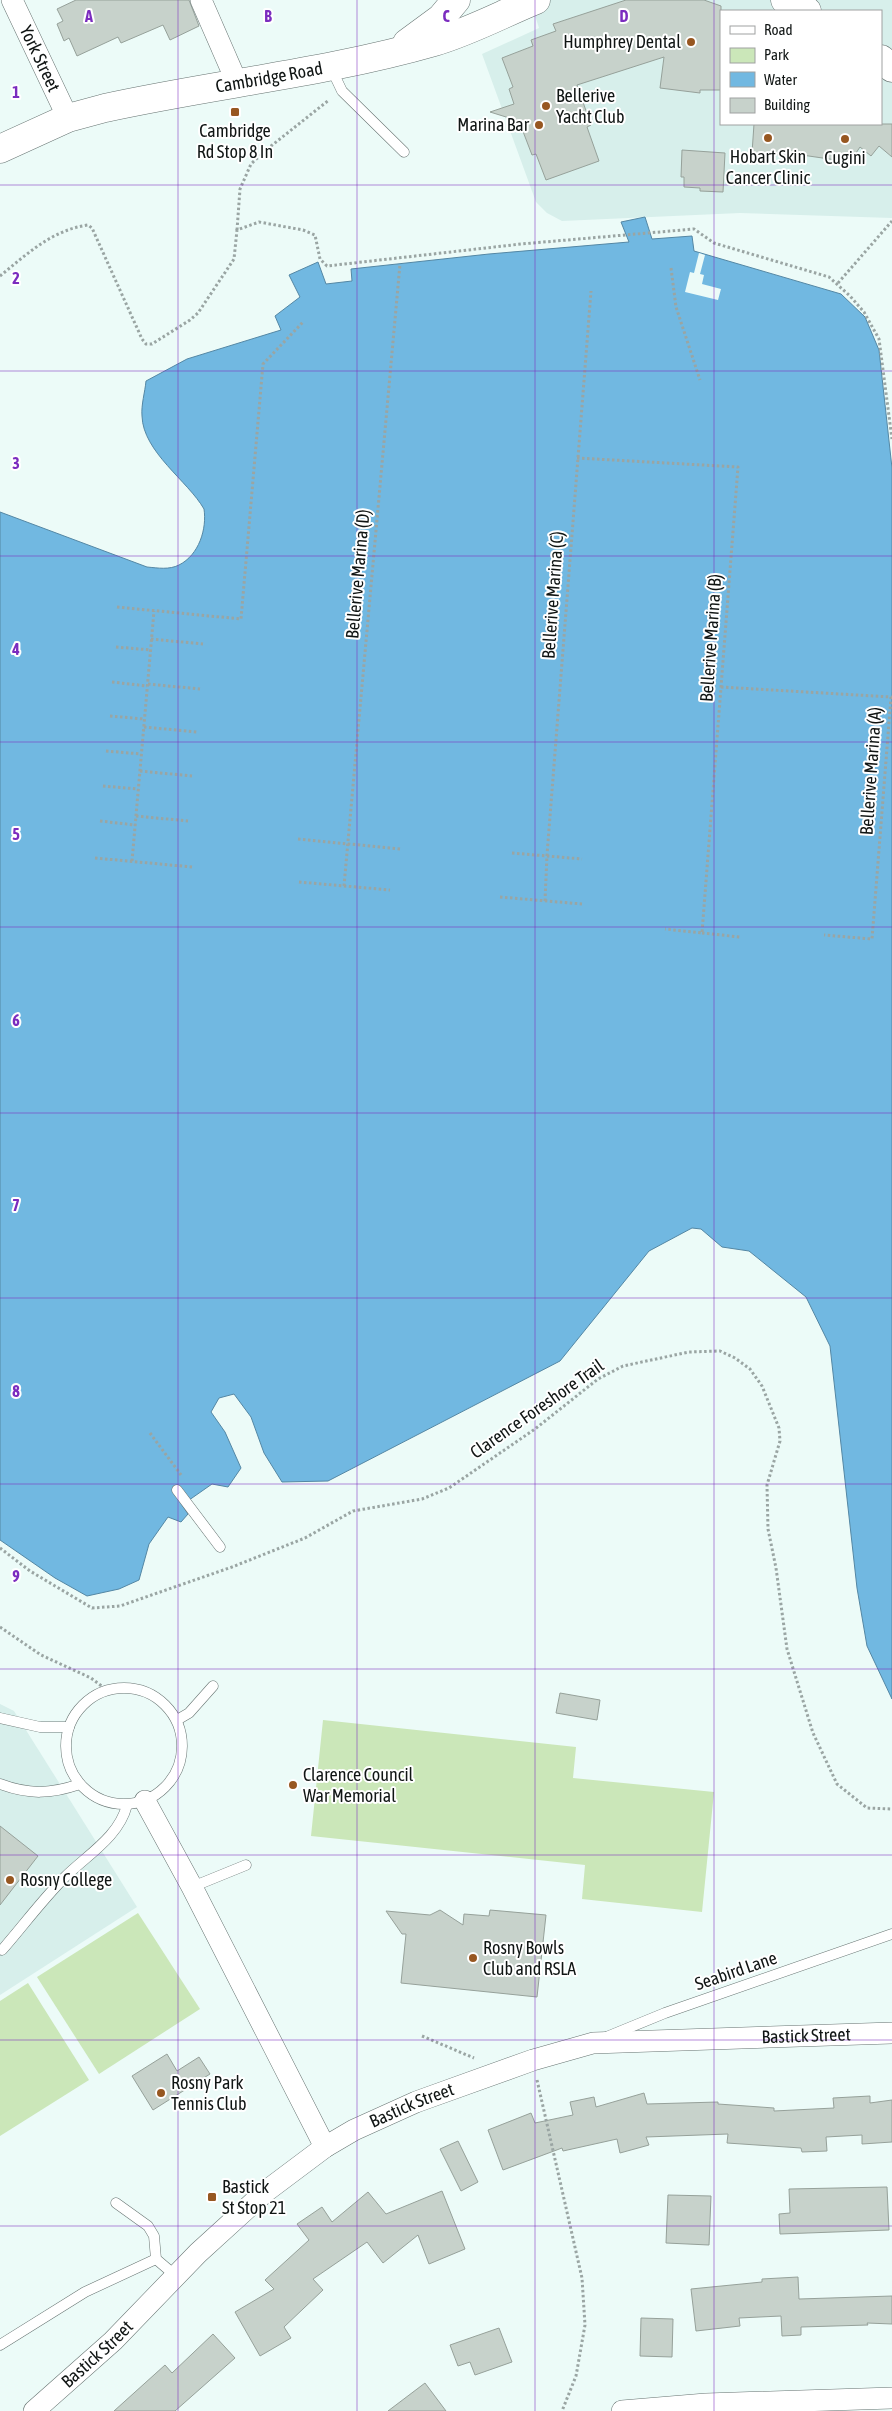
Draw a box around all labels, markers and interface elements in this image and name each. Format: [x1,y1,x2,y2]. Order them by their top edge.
text: A [84,7,93,25]
text: B [264,7,272,25]
text: C [442,7,450,25]
text: D [620,7,629,25]
legend [720,10,882,125]
text: Road [764,21,793,38]
street label: York Street [16,22,65,95]
place label: Humphrey Dental [563,31,681,52]
marker: Humphrey Dental [685,36,697,48]
text: Park [764,46,789,63]
street label: Cambridge Road [214,57,324,97]
text: Water [764,71,797,88]
text: 1 [12,83,20,101]
place label: Bellerive Yacht Club [556,85,624,127]
text: Building [764,96,810,113]
marker: Bellerive Yacht Club [540,100,552,112]
marker: Cambridge Rd Stop 8 In [229,106,241,118]
place label: Marina Bar [457,114,530,135]
marker: Marina Bar [533,119,545,131]
place label: Cambridge Rd Stop 8 In [197,120,273,162]
marker: Hobart Skin Cancer Clinic [762,132,774,144]
marker: Cugini [839,133,851,145]
place label: Hobart Skin Cancer Clinic [726,146,811,188]
place label: Cugini [824,147,866,168]
text: 2 [12,269,20,287]
text: 3 [12,454,20,472]
street label: Bellerive Marina (D) [341,508,374,639]
street label: Bellerive Marina (C) [538,531,567,659]
street label: Bellerive Marina (B) [696,573,725,703]
text: 4 [11,640,20,658]
street label: Bellerive Marina (A) [856,706,885,836]
text: 5 [12,825,20,843]
text: 6 [12,1011,20,1029]
text: 7 [12,1196,20,1214]
street label: Clarence Foreshore Trail [466,1355,608,1463]
text: 8 [12,1382,20,1400]
text: 9 [12,1567,20,1585]
place label: Clarence Council War Memorial [303,1764,414,1806]
marker: Clarence Council War Memorial [287,1779,299,1791]
place label: Rosny College [20,1869,112,1890]
marker: Rosny College [4,1874,16,1886]
place label: Rosny Bowls Club and RSLA [483,1937,576,1979]
street label: Seabird Lane [692,1947,780,1994]
marker: Rosny Bowls Club and RSLA [467,1952,479,1964]
street label: Bastick Street [761,2023,851,2047]
place label: Rosny Park Tennis Club [171,2072,247,2114]
street label: Bastick Street [366,2078,457,2132]
marker: Rosny Park Tennis Club [155,2087,167,2099]
place label: Bastick St Stop 21 [222,2176,286,2218]
marker: Bastick St Stop 21 [206,2191,218,2203]
street label: Bastick Street [57,2316,137,2392]

